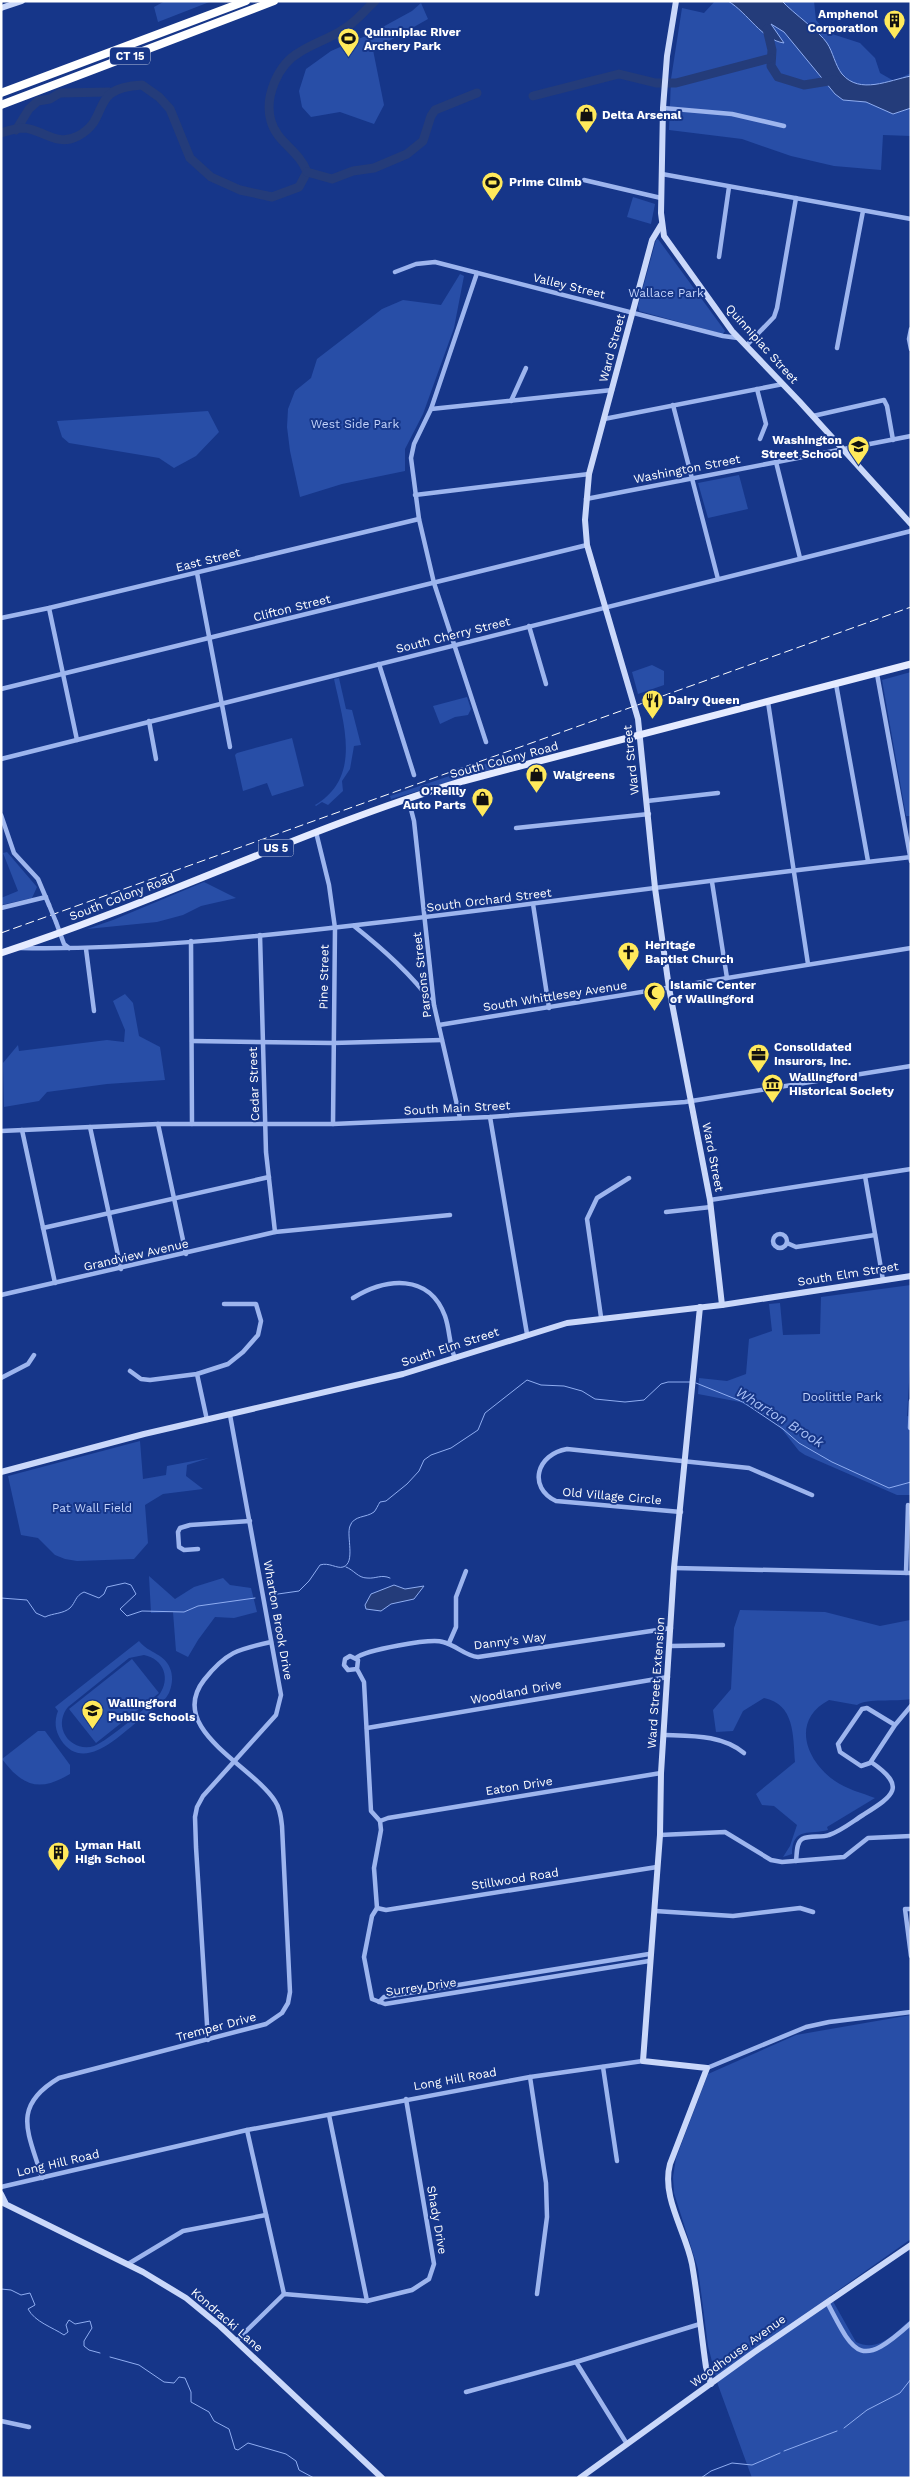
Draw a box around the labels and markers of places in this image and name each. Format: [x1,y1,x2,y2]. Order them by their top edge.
place label: Amphenol Corporation [808,7,878,35]
building icon: Amphenol Corporation [882,9,906,40]
place label: Quinnipiac River Archery Park [364,25,462,53]
sports icon: Quinnipiac River Archery Park [336,27,360,58]
shop icon: Delta Arsenal [574,103,598,134]
place label: Delta Arsenal [602,108,682,122]
sports icon: Prime Climb [481,170,505,201]
place label: Prime Climb [509,175,582,189]
place label: Washington Street School [761,433,842,461]
school or university icon: Washington Street School [846,435,870,466]
restaurant icon: Dairy Queen [640,688,664,719]
place label: Dairy Queen [668,693,740,707]
shop icon: Walgreens [525,763,549,794]
place label: Walgreens [553,768,615,782]
place label: O'Reilly Auto Parts [403,784,467,812]
shop icon: O'Reilly Auto Parts [470,786,494,817]
place label: Heritage Baptist Church [645,938,734,966]
church icon: Heritage Baptist Church [617,940,641,971]
place label: Islamic Center of Wallingford [670,978,757,1006]
mosque icon: Islamic Center of Wallingford [642,980,666,1011]
place label: Consolidated Insurors, Inc. [774,1040,852,1068]
office icon: Consolidated Insurors, Inc. [746,1042,770,1073]
place label: Wallingford Historical Society [789,1070,894,1098]
museum icon: Wallingford Historical Society [761,1072,785,1103]
place label: Wallingford Public Schools [108,1696,196,1724]
school or university icon: Wallingford Public Schools [80,1698,104,1729]
place label: Lyman Hall High School [75,1838,145,1866]
building icon: Lyman Hall High School [47,1840,71,1871]

